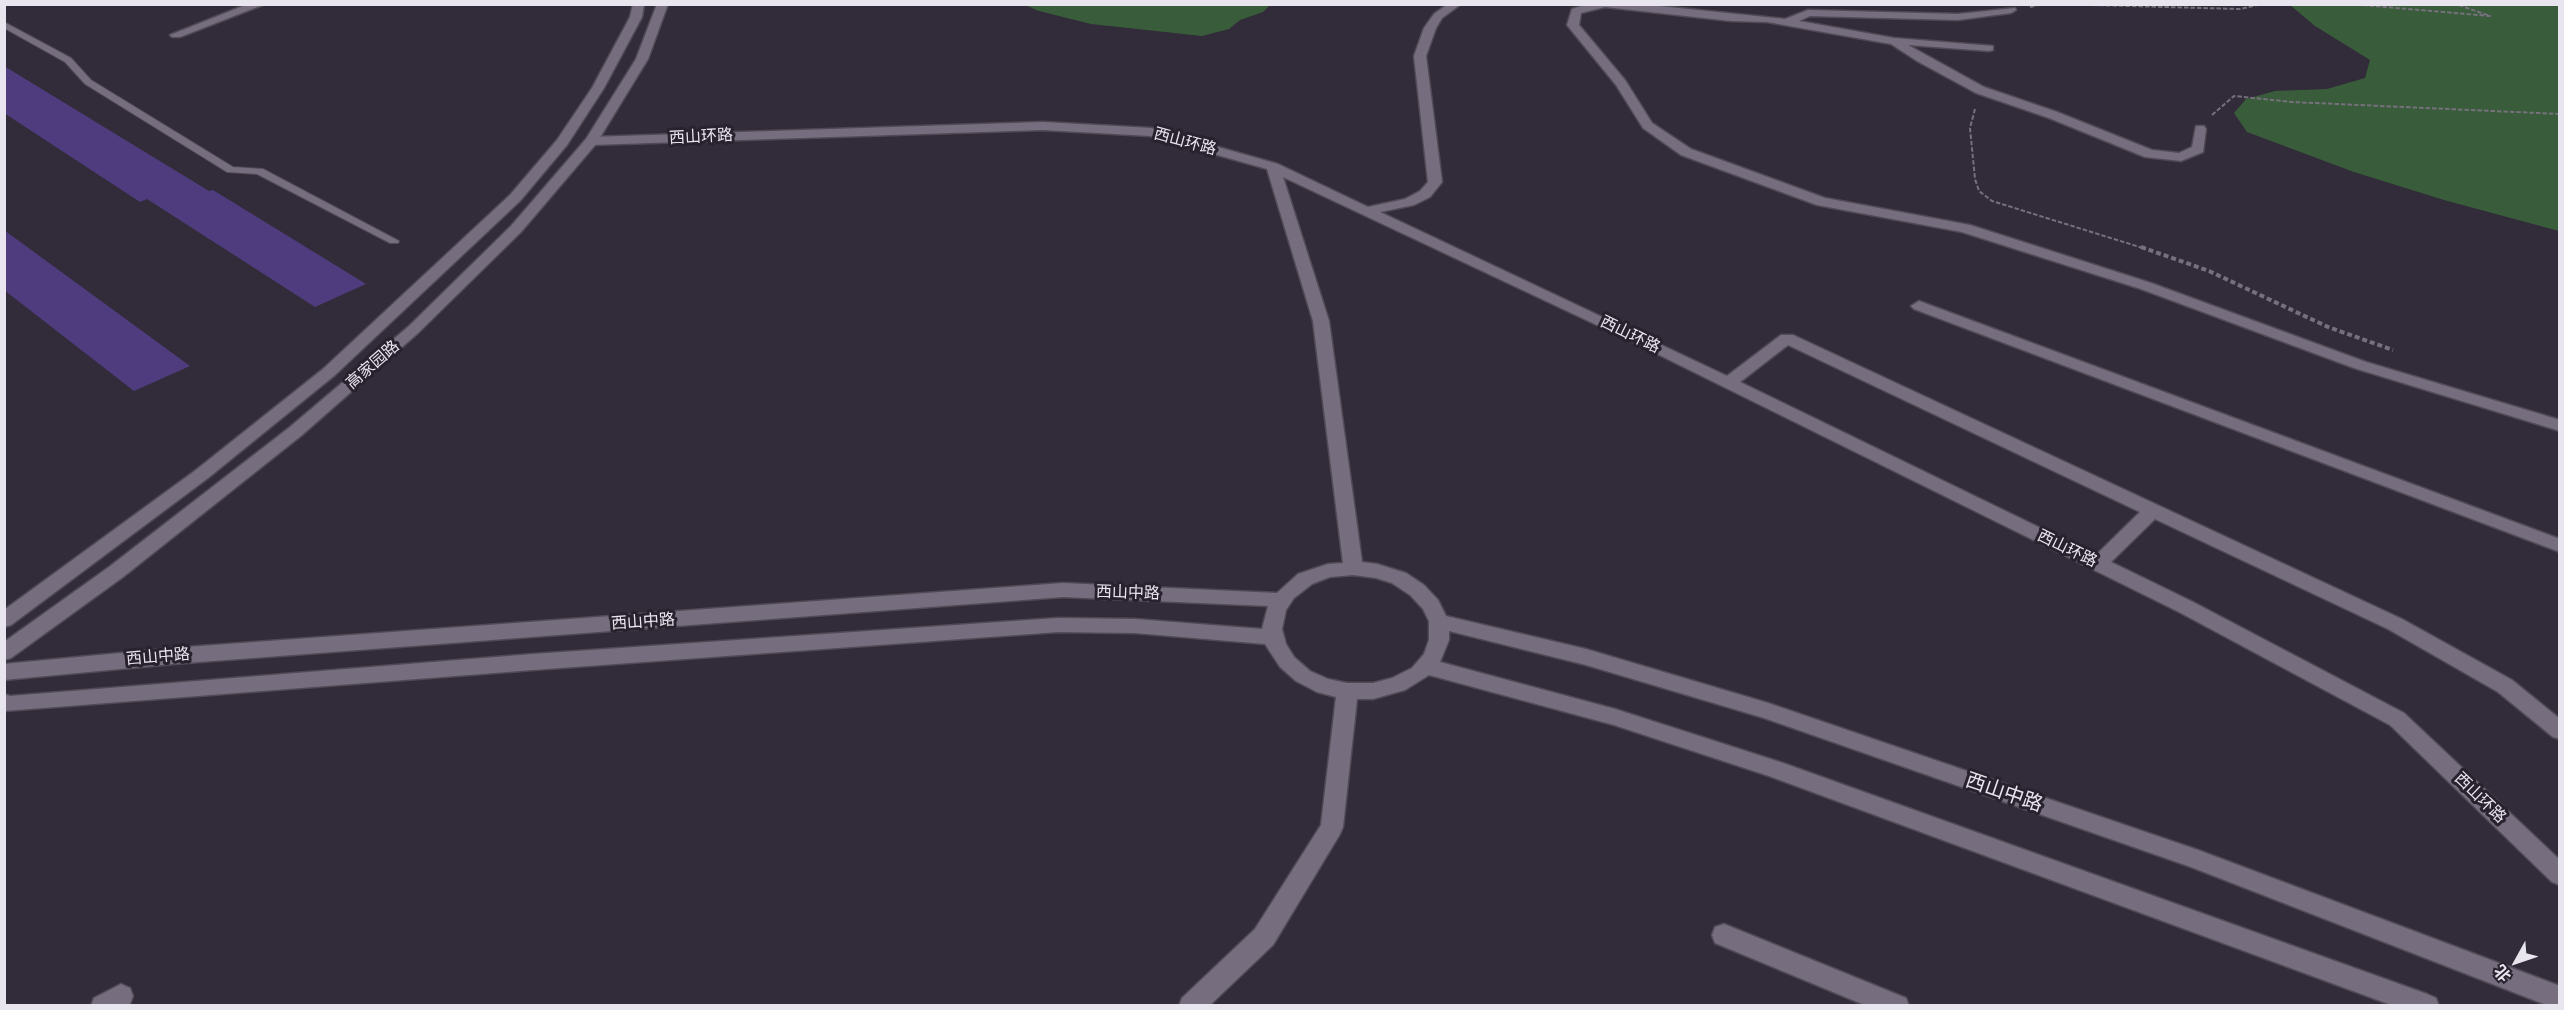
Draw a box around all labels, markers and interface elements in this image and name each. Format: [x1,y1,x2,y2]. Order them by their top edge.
street label: 西山环路 [1152,124,1218,160]
street label: 西山环路 [669,126,733,148]
street label: 西山环路 [1597,312,1663,358]
street label: 高家园路 [343,337,403,393]
street label: 西山环路 [2034,526,2100,572]
street label: 西山中路 [1096,582,1160,604]
street label: 西山中路 [610,610,676,634]
street label: 西山中路 [125,645,191,669]
street label: 西山中路 [1962,769,2046,817]
street label: 西山环路 [2450,769,2510,827]
north arrow [2486,932,2546,992]
text: 北 [2489,960,2516,987]

